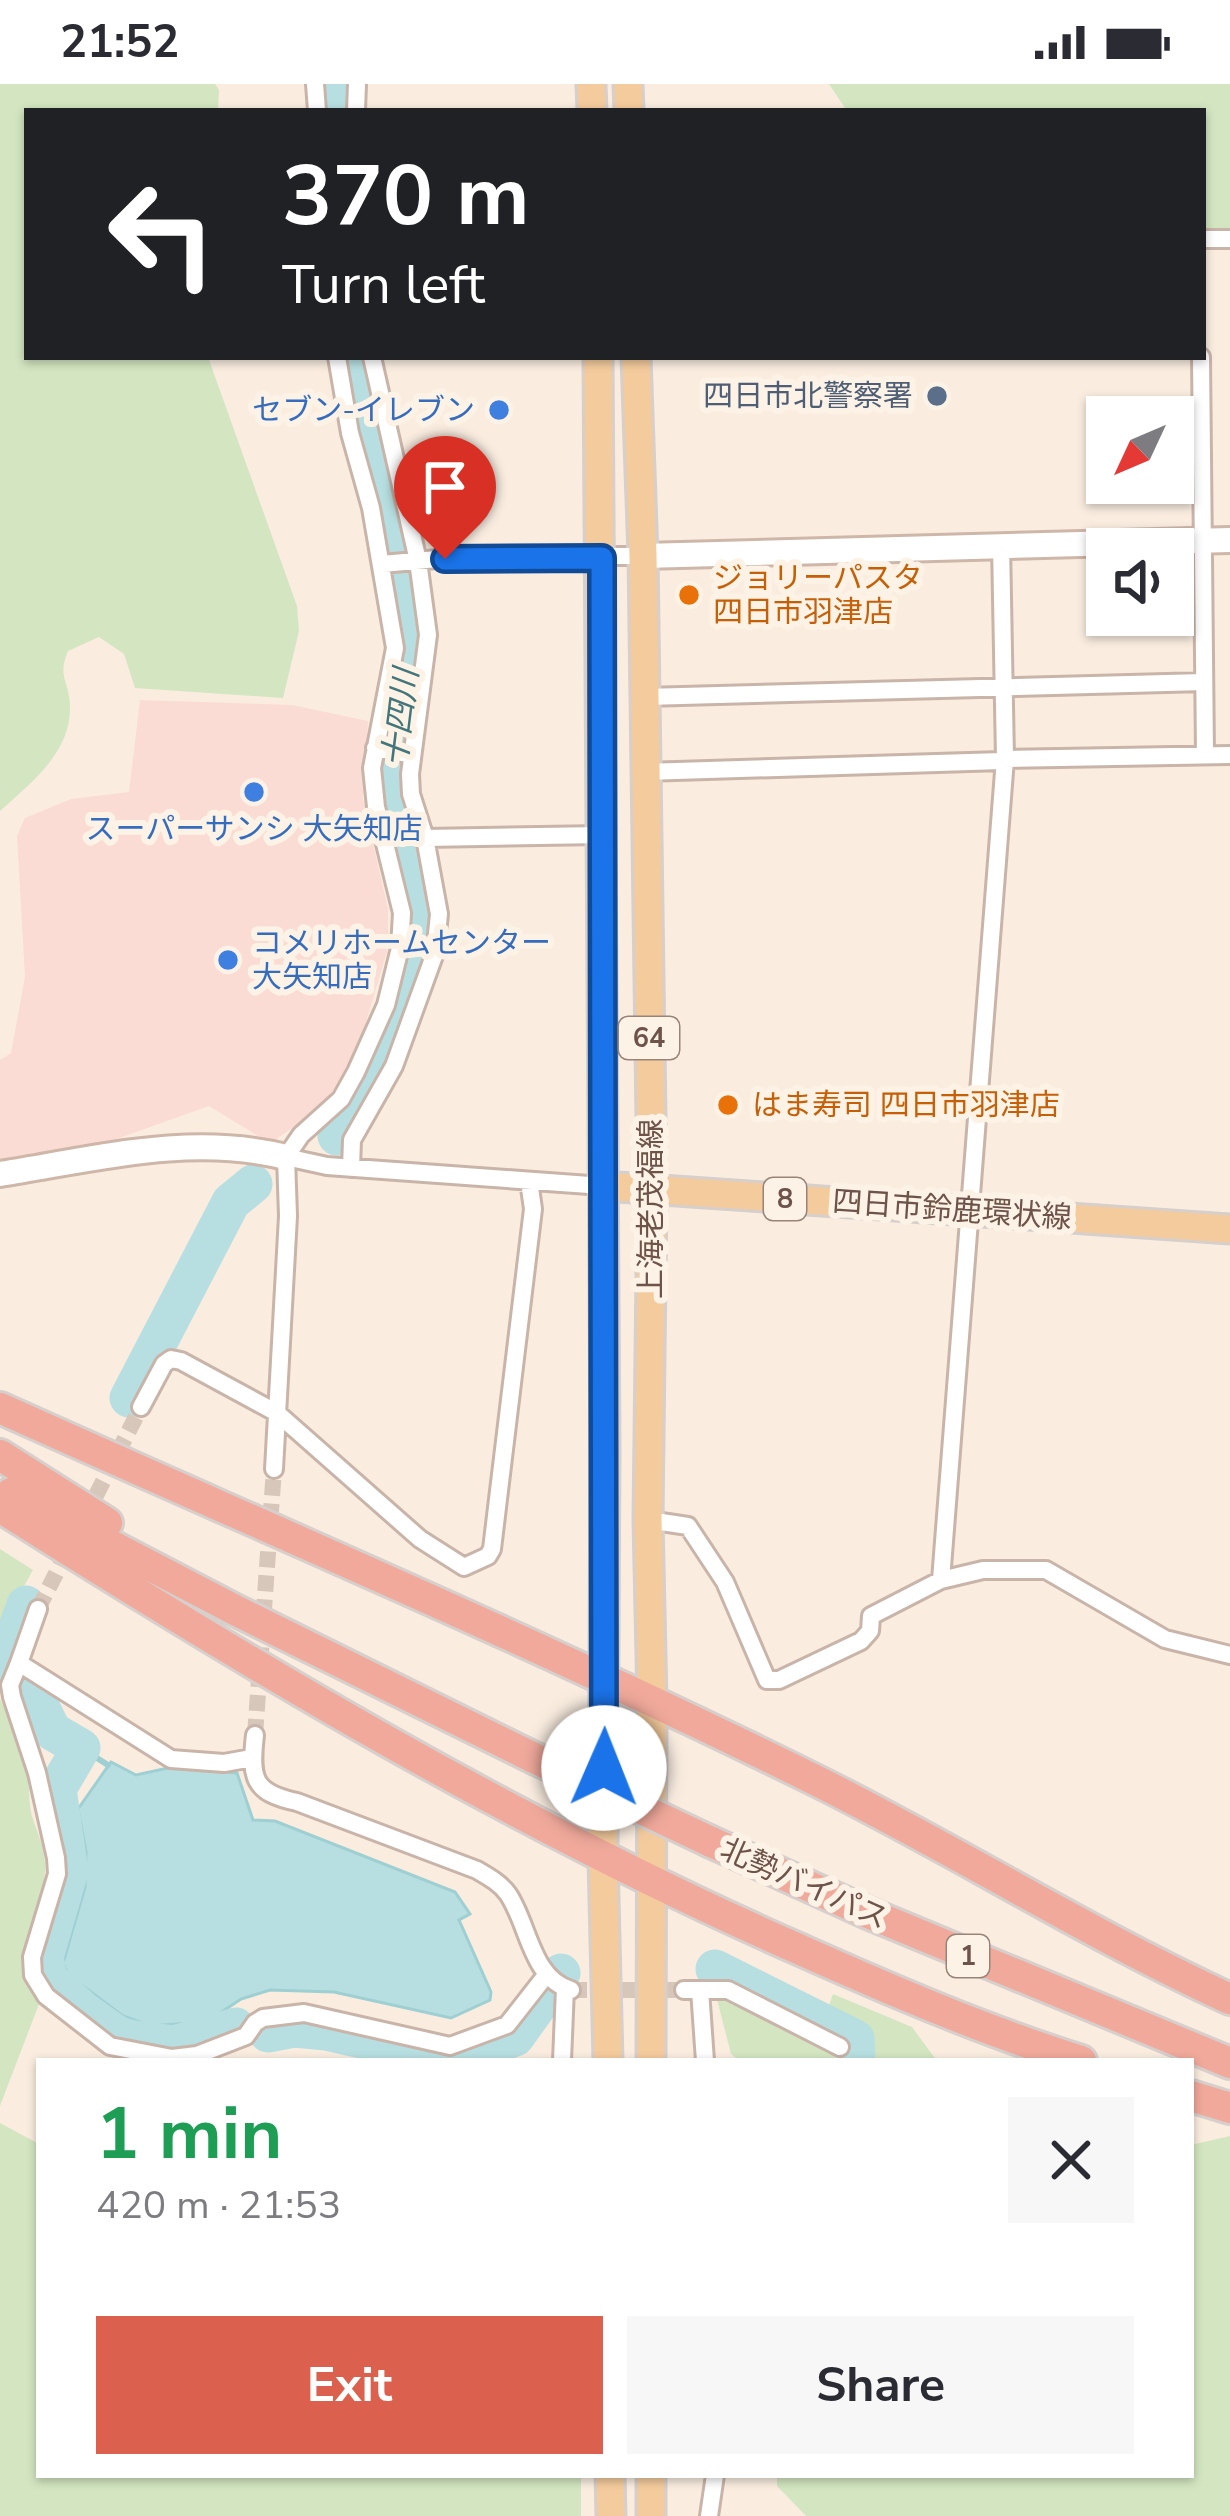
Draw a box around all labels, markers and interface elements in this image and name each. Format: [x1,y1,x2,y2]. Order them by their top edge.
text: 21:52 [60,12,179,73]
text: 370 m [282,139,530,254]
icon: left [84,156,240,312]
text: Turn left [282,248,485,322]
place label: 四日市北警察署 [703,376,913,417]
marker: 四日市北警察署 [924,383,950,409]
place label: セブン-イレブン [252,390,475,431]
north arrow [1086,396,1194,504]
map controls [1086,396,1194,636]
marker: セブン-イレブン [486,397,512,423]
pin [394,436,496,559]
icon: arrive [412,454,478,520]
button: sound [1086,528,1194,636]
place label: ジョリーパスタ 四日市羽津店 [713,558,923,633]
marker: ジョリーパスタ 四日市羽津店 [676,582,702,608]
water label: 十四川 [373,663,430,770]
marker: スーパーサンシ 大矢知店 [241,779,267,805]
place label: スーパーサンシ 大矢知店 [86,809,422,850]
place label: コメリホームセンター 大矢知店 [252,923,551,998]
marker: コメリホームセンター 大矢知店 [215,947,241,973]
road number: 64 [619,1017,679,1059]
place label: はま寿司 四日市羽津店 [752,1085,1060,1126]
marker: はま寿司 四日市羽津店 [715,1092,741,1118]
street label: 上海老茂福線 [631,1119,672,1299]
road number: 8 [764,1178,806,1220]
street label: 四日市鈴鹿環状線 [831,1181,1073,1239]
position arrow [541,1705,667,1831]
street label: 北勢バイパス [714,1829,894,1939]
road number: 1 [947,1935,989,1977]
text: 1 min [96,2085,282,2183]
button: close [1008,2097,1134,2223]
text: 420 m · 21:53 [96,2179,341,2232]
button: Exit [96,2316,603,2454]
button: Share [627,2316,1134,2454]

